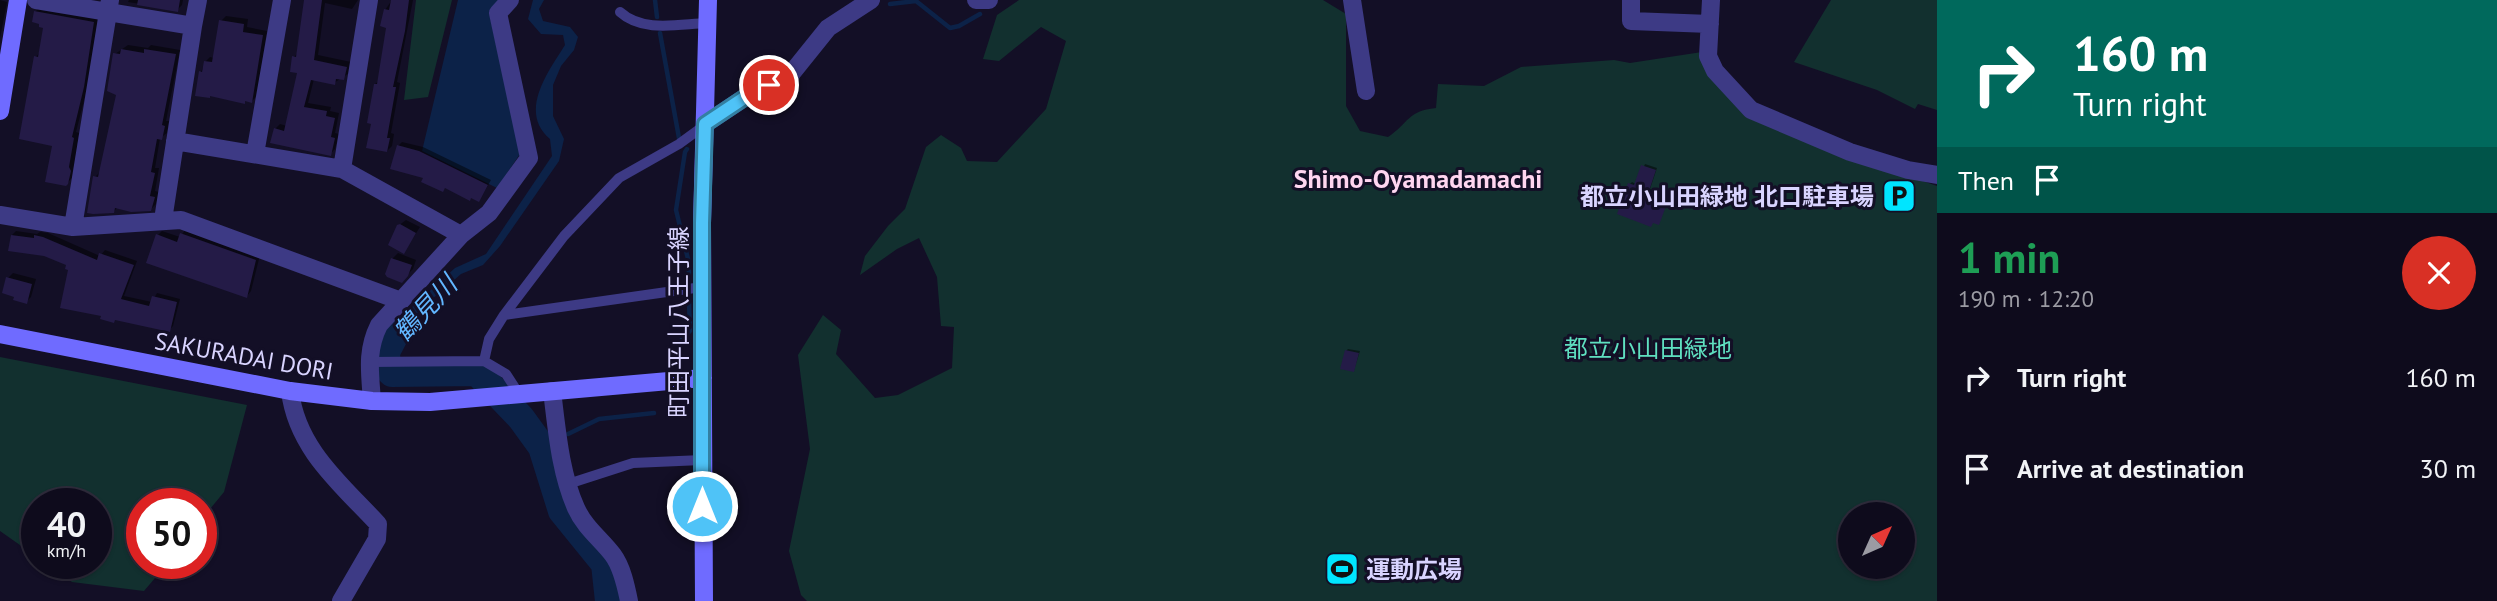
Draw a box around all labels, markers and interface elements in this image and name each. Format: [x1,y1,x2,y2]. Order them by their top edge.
text: 160 m [2073,21,2208,85]
icon: right [1958,28,2049,119]
pin [739,55,799,115]
icon: arrive [750,66,788,104]
text: Turn right [2073,83,2207,125]
icon: arrive [2028,161,2066,199]
district label: Shimo-Oyamadamachi [1294,162,1542,195]
text: Then [1958,164,2014,197]
parking icon: 都立小山田緑地 北口駐車場 [1880,177,1918,215]
place label: 都立小山田緑地 北口駐車場 [1580,181,1874,212]
street label: 町田平山八王子線 [663,226,694,418]
text: 1 min [1958,230,2060,285]
button: close [2402,236,2476,310]
water label: 鶴見川 [386,266,466,348]
text: 190 m · 12:20 [1958,284,2094,313]
street label: SAKURADAI DORI [152,325,336,387]
park label: 都立小山田緑地 [1564,333,1732,364]
icon: right [1958,359,1996,397]
text: Turn right [2017,361,2126,394]
text: 160 m [2405,361,2476,394]
icon: arrive [1958,450,1996,488]
text: Arrive at destination [2017,452,2244,485]
text: 30 m [2420,452,2476,485]
position arrow [665,469,739,543]
speed limit sign: 50 [126,488,217,579]
text: 40 [47,501,86,547]
north arrow [1838,502,1914,579]
map controls [1838,502,1915,579]
text: km/h [47,539,86,562]
sports icon: 運動広場 [1323,550,1361,588]
place label: 運動広場 [1366,554,1462,585]

